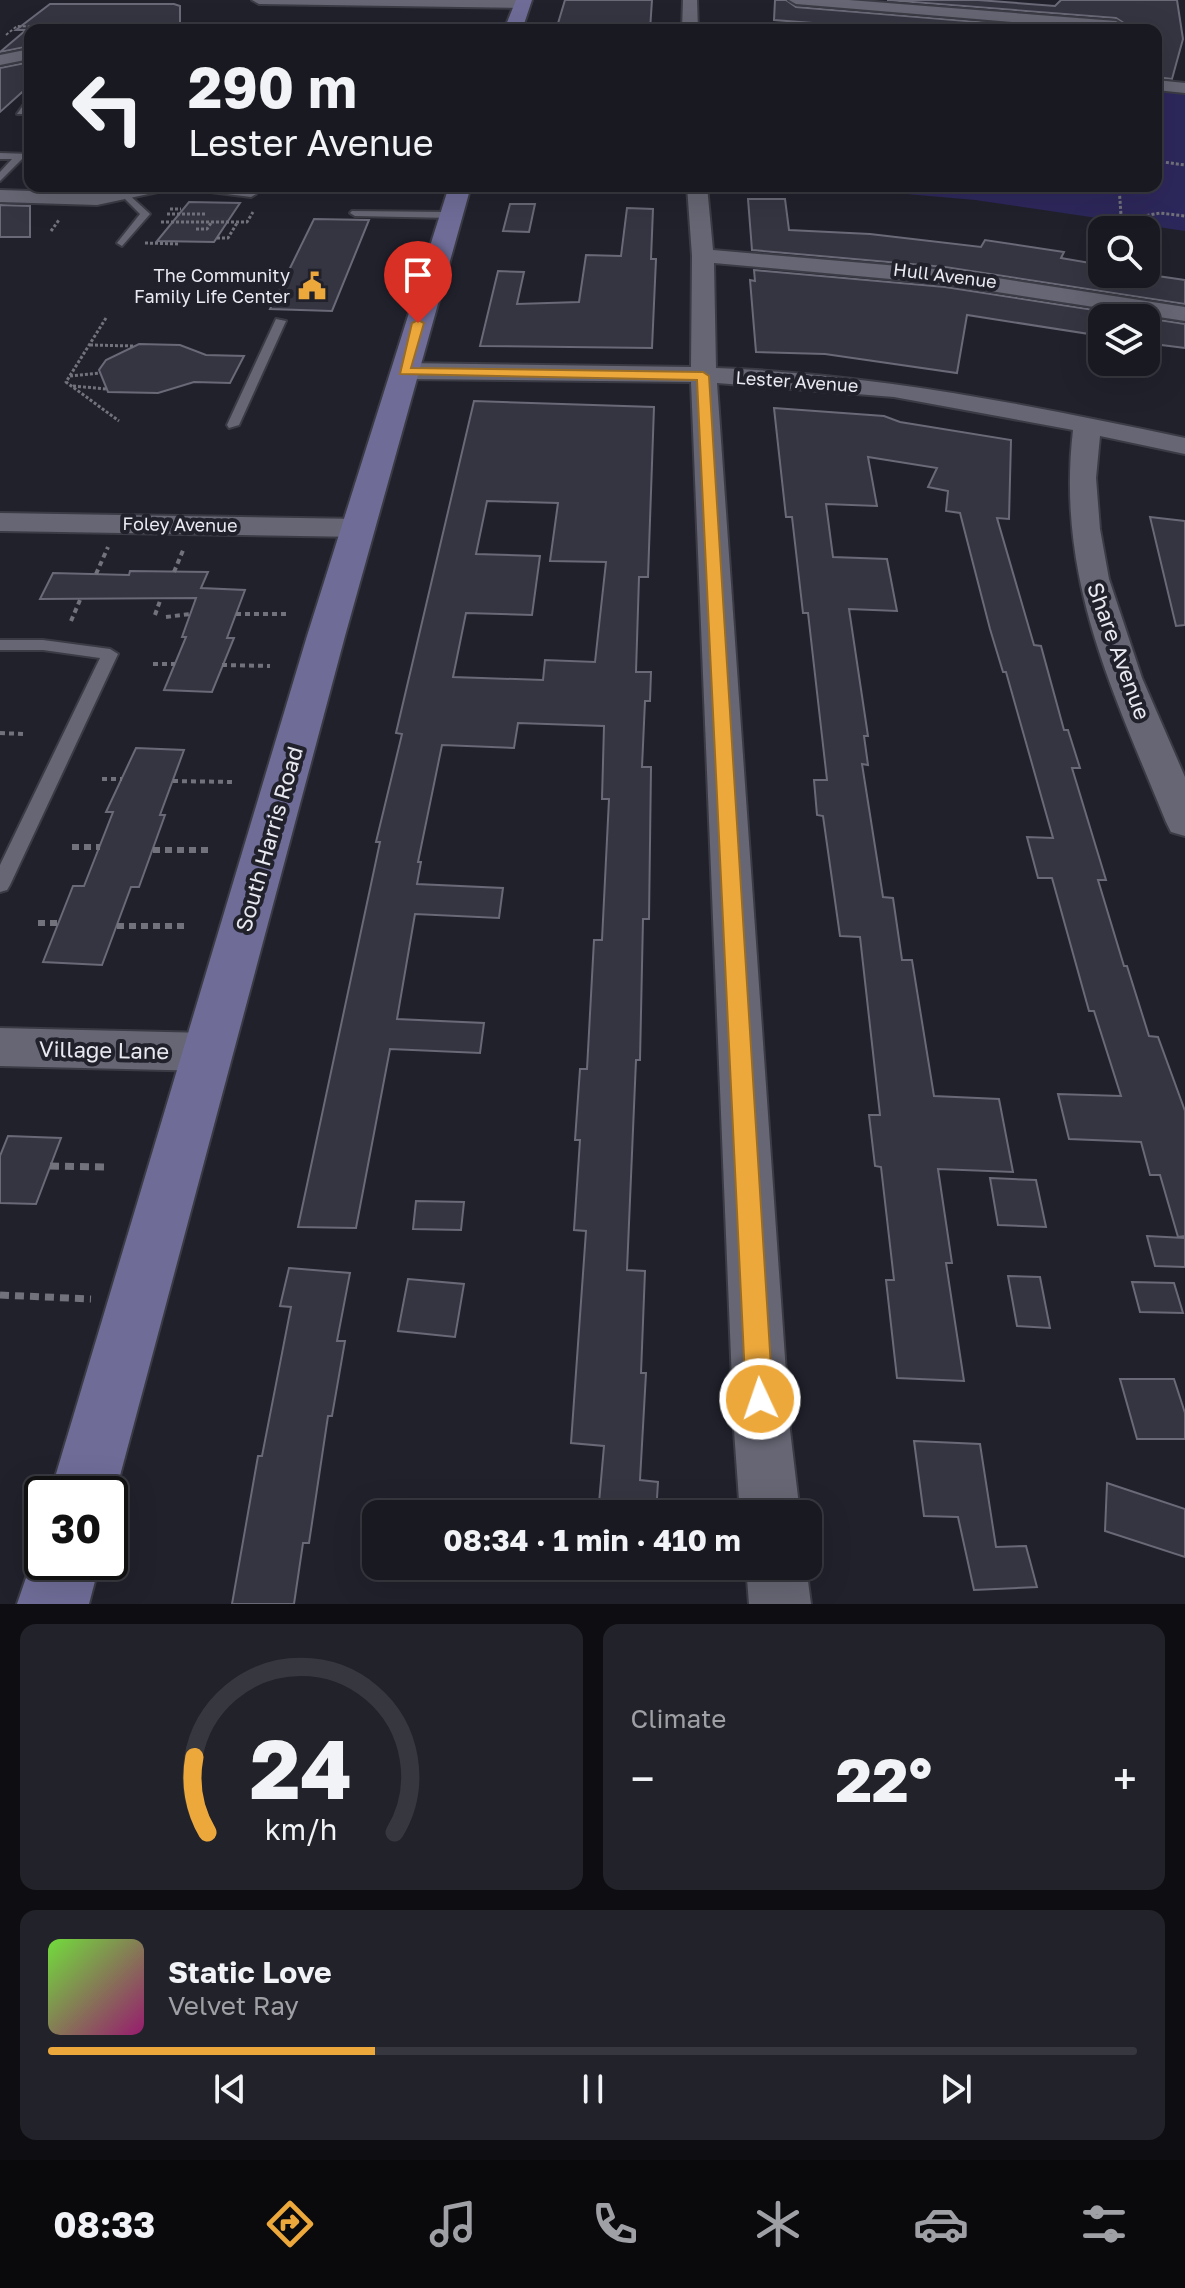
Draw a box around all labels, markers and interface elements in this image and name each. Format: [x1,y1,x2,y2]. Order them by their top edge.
text: 290 m [188,53,357,120]
icon: left [56,56,160,160]
text: Lester Avenue [188,121,434,164]
map controls [1088,216,1160,376]
button: search [1088,216,1160,288]
pin [384,241,452,323]
icon: arrive [396,253,440,297]
street label: Hull Avenue [892,258,998,292]
place label: The Community Family Life Center [134,264,290,307]
public building icon: The Community Family Life Center [297,271,327,301]
button: layers [1088,304,1160,376]
street label: Lester Avenue [735,366,859,396]
street label: Foley Avenue [122,512,238,536]
street label: Share Avenue [1082,578,1157,723]
street label: South Harris Road [229,743,308,935]
street label: Village Lane [39,1035,169,1064]
position arrow [718,1357,802,1441]
speed limit sign: 30 [24,1476,128,1580]
text: 08:34 · 1 min · 410 m [443,1522,741,1558]
text: Climate [631,1703,726,1734]
text: 24 [250,1717,353,1817]
text: 22° [835,1743,932,1815]
text: − [631,1752,655,1805]
text: + [1113,1752,1137,1805]
text: km/h [265,1812,338,1846]
text: Static Love [168,1954,332,1990]
text: Velvet Ray [168,1990,299,2021]
icon: previous [208,2067,252,2111]
icon: pause [571,2067,615,2111]
icon: next [934,2067,978,2111]
icon: directions [262,2196,318,2252]
icon: music [425,2196,481,2252]
icon: phone [587,2196,643,2252]
icon: climate [750,2196,806,2252]
icon: car [913,2196,969,2252]
icon: filters [1076,2196,1132,2252]
text: 08:33 [53,2203,155,2246]

